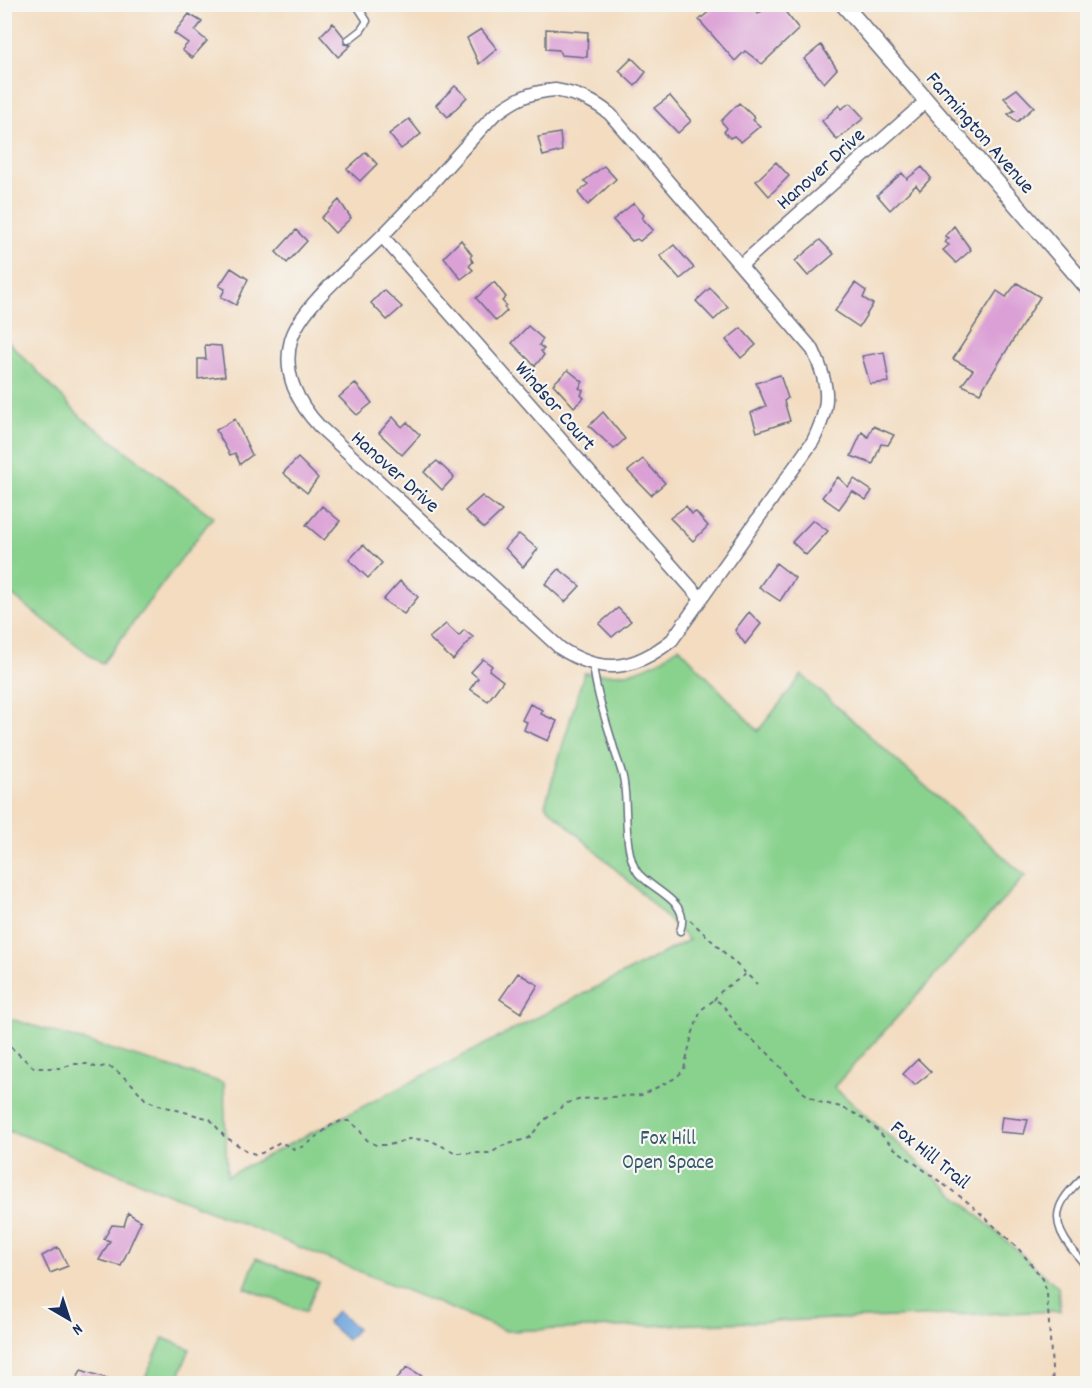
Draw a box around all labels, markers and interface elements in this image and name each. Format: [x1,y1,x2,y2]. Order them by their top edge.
street label: Farmington Avenue [917,66,1040,202]
street label: Hanover Drive [771,122,873,218]
street label: Windsor Court [506,355,601,459]
street label: Hanover Drive [343,425,445,521]
street label: Fox Hill Trail [883,1115,976,1198]
park label: Fox Hill Open Space [622,1125,714,1179]
north arrow [39,1289,99,1349]
text: N [66,1317,87,1340]

